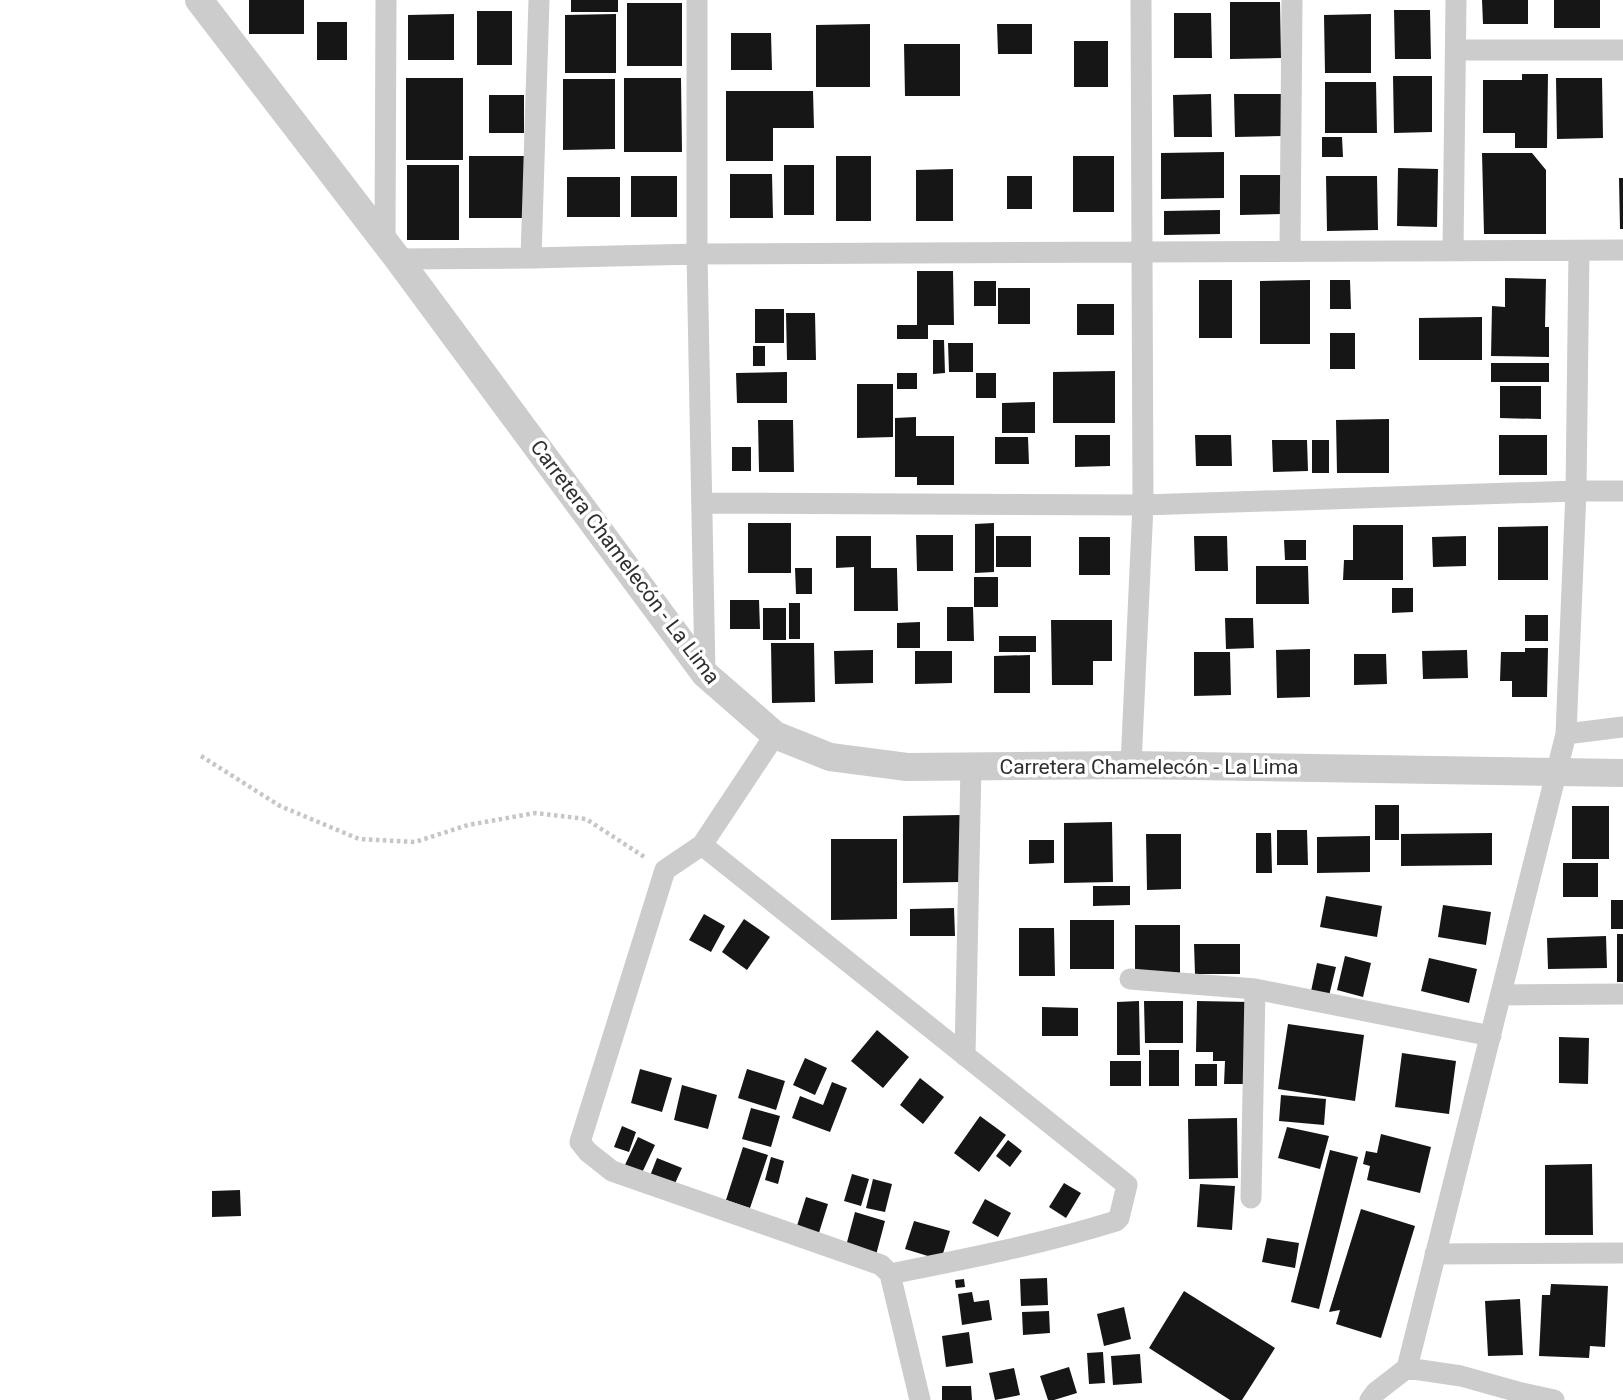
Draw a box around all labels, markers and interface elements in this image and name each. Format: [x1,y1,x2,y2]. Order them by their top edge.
street label: Carretera Chamelecón - La Lima [525,435,725,689]
street label: Carretera Chamelecón - La Lima [999,755,1299,779]

